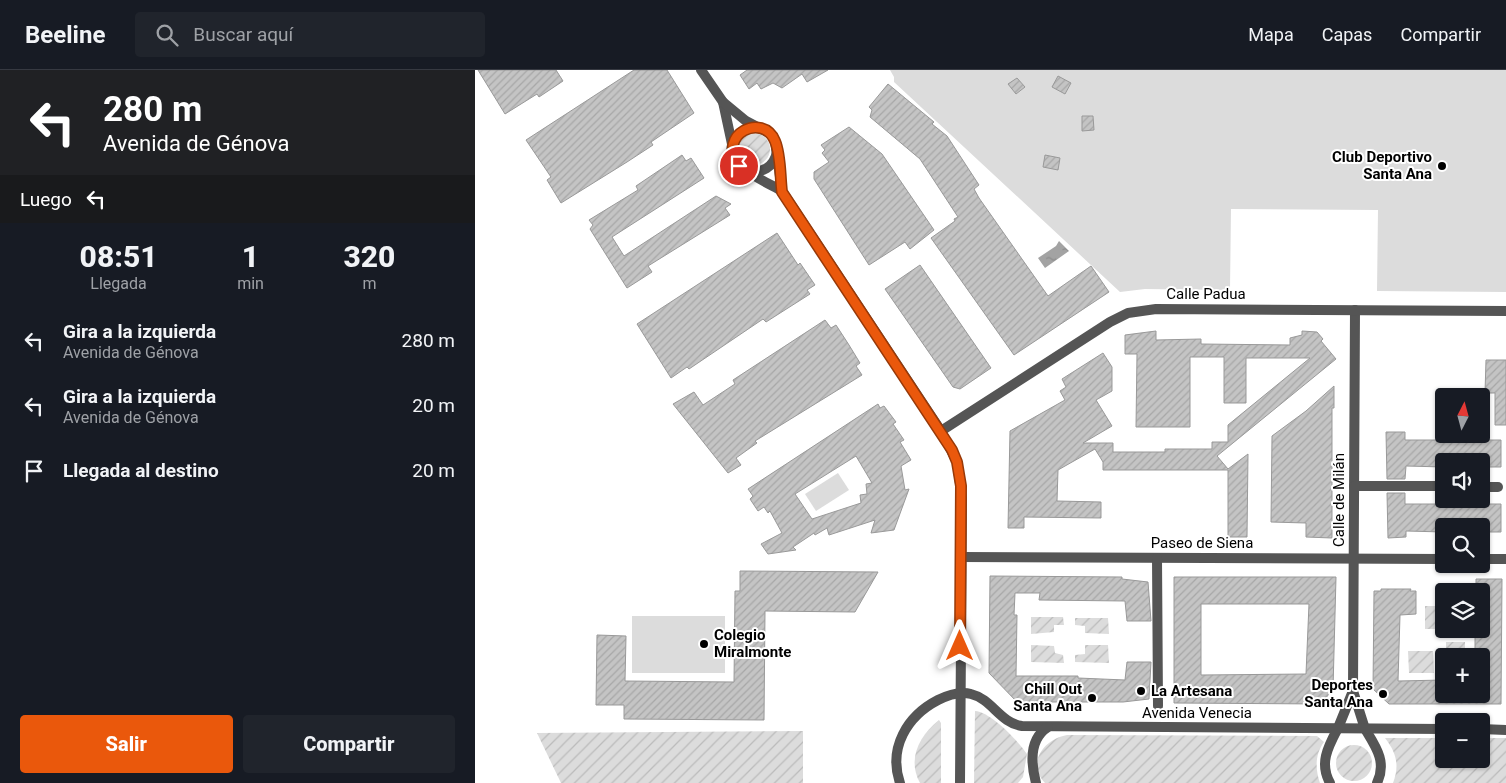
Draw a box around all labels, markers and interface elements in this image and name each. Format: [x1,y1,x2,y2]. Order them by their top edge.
search box [135,12,485,57]
text: Beeline [25,21,105,49]
icon: search [153,21,181,49]
text: Buscar aquí [193,23,293,46]
text: Mapa [1248,24,1294,45]
text: Capas [1322,24,1372,45]
text: Compartir [1400,24,1481,45]
text: 280 m [103,89,202,130]
icon: left [20,90,85,155]
text: Avenida de Génova [103,131,290,156]
pin [718,145,760,187]
place label: Club Deportivo Santa Ana [1332,148,1432,183]
icon: arrive [725,152,753,180]
marker: Club Deportivo Santa Ana [1436,160,1448,172]
icon: left [82,185,110,213]
text: Luego [20,188,72,211]
text: 08:51 [80,239,158,274]
text: 1 [242,239,259,274]
text: 320 [343,239,395,274]
text: Llegada [90,274,147,293]
text: min [237,274,264,293]
text: m [362,274,376,293]
street label: Calle Padua [1166,285,1246,303]
text: Gira a la izquierda [63,320,216,343]
icon: left [20,327,48,355]
text: 280 m [402,329,455,352]
text: Avenida de Génova [63,343,199,362]
text: Gira a la izquierda [63,385,216,408]
north arrow [1435,388,1490,442]
map controls [1435,388,1490,768]
icon: left [20,392,48,420]
text: 20 m [412,394,455,417]
text: Avenida de Génova [63,408,199,427]
street label: Calle de Milán [1330,453,1348,547]
button: sound [1435,453,1490,508]
icon: arrive [20,457,48,485]
text: Llegada al destino [63,459,219,482]
text: 20 m [412,459,455,482]
button: search [1435,518,1490,573]
street label: Paseo de Siena [1151,534,1253,552]
button: layers [1435,583,1490,638]
position arrow [933,619,985,671]
place label: Colegio Miralmonte [714,626,791,661]
marker: Colegio Miralmonte [698,638,710,650]
button: + [1435,648,1490,703]
place label: Deportes Santa Ana [1304,676,1373,711]
place label: Chill Out Santa Ana [1013,680,1082,715]
place label: La Artesana [1151,682,1232,700]
marker: La Artesana [1135,685,1147,697]
marker: Deportes Santa Ana [1377,688,1389,700]
marker: Chill Out Santa Ana [1086,692,1098,704]
street label: Avenida Venecia [1142,704,1252,722]
button: − [1435,713,1490,768]
button: Salir [20,715,233,773]
button: Compartir [243,715,455,773]

